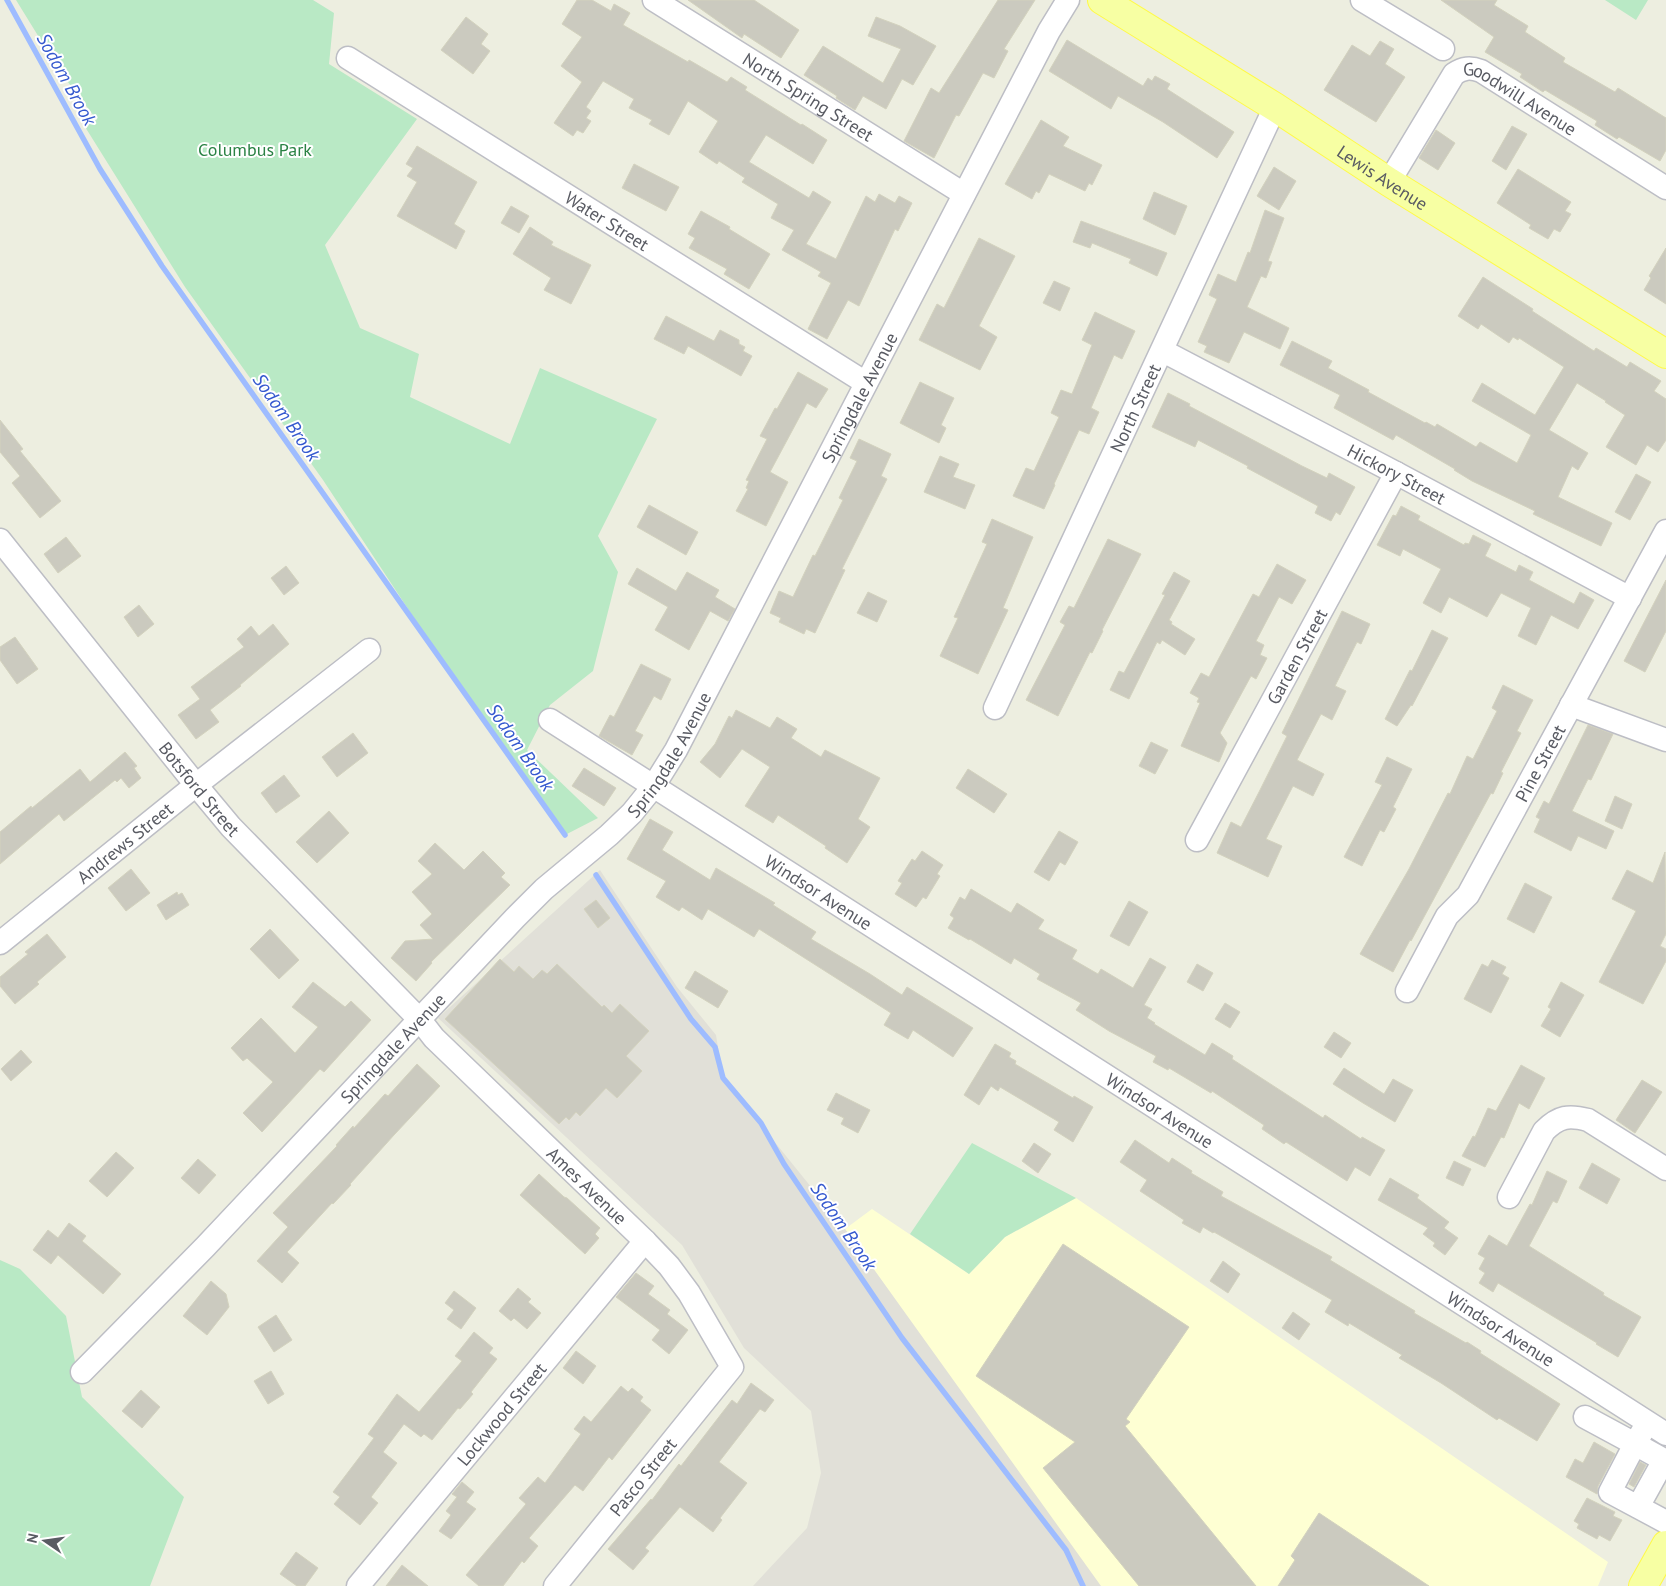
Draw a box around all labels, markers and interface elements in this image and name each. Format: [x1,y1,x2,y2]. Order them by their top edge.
water label: Sodom Brook [32,29,103,131]
street label: North Spring Street [739,47,878,146]
street label: Goodwill Avenue [1463,57,1581,140]
park label: Columbus Park [198,138,312,161]
street label: Lewis Avenue [1333,140,1432,215]
street label: Water Street [561,186,654,256]
street label: Springdale Avenue [816,328,902,466]
street label: North Street [1104,360,1165,456]
water label: Sodom Brook [248,368,327,467]
street label: Hickory Street [1344,438,1450,509]
street label: Garden Street [1261,604,1332,708]
street label: Springdale Avenue [622,688,716,822]
water label: Sodom Brook [482,698,561,797]
street label: Pine Street [1509,720,1570,806]
street label: Botsford Street [154,737,245,841]
street label: Andrews Street [72,797,177,888]
street label: Windsor Avenue [761,849,877,935]
street label: Springdale Avenue [335,988,450,1108]
street label: Windsor Avenue [1102,1067,1218,1153]
street label: Ames Avenue [542,1142,632,1229]
water label: Sodom Brook [806,1177,883,1276]
street label: Windsor Avenue [1443,1286,1559,1371]
street label: Lockwood Street [452,1357,551,1470]
street label: Pasco Street [604,1433,682,1521]
north arrow [20,1516,70,1566]
text: N [23,1532,42,1545]

